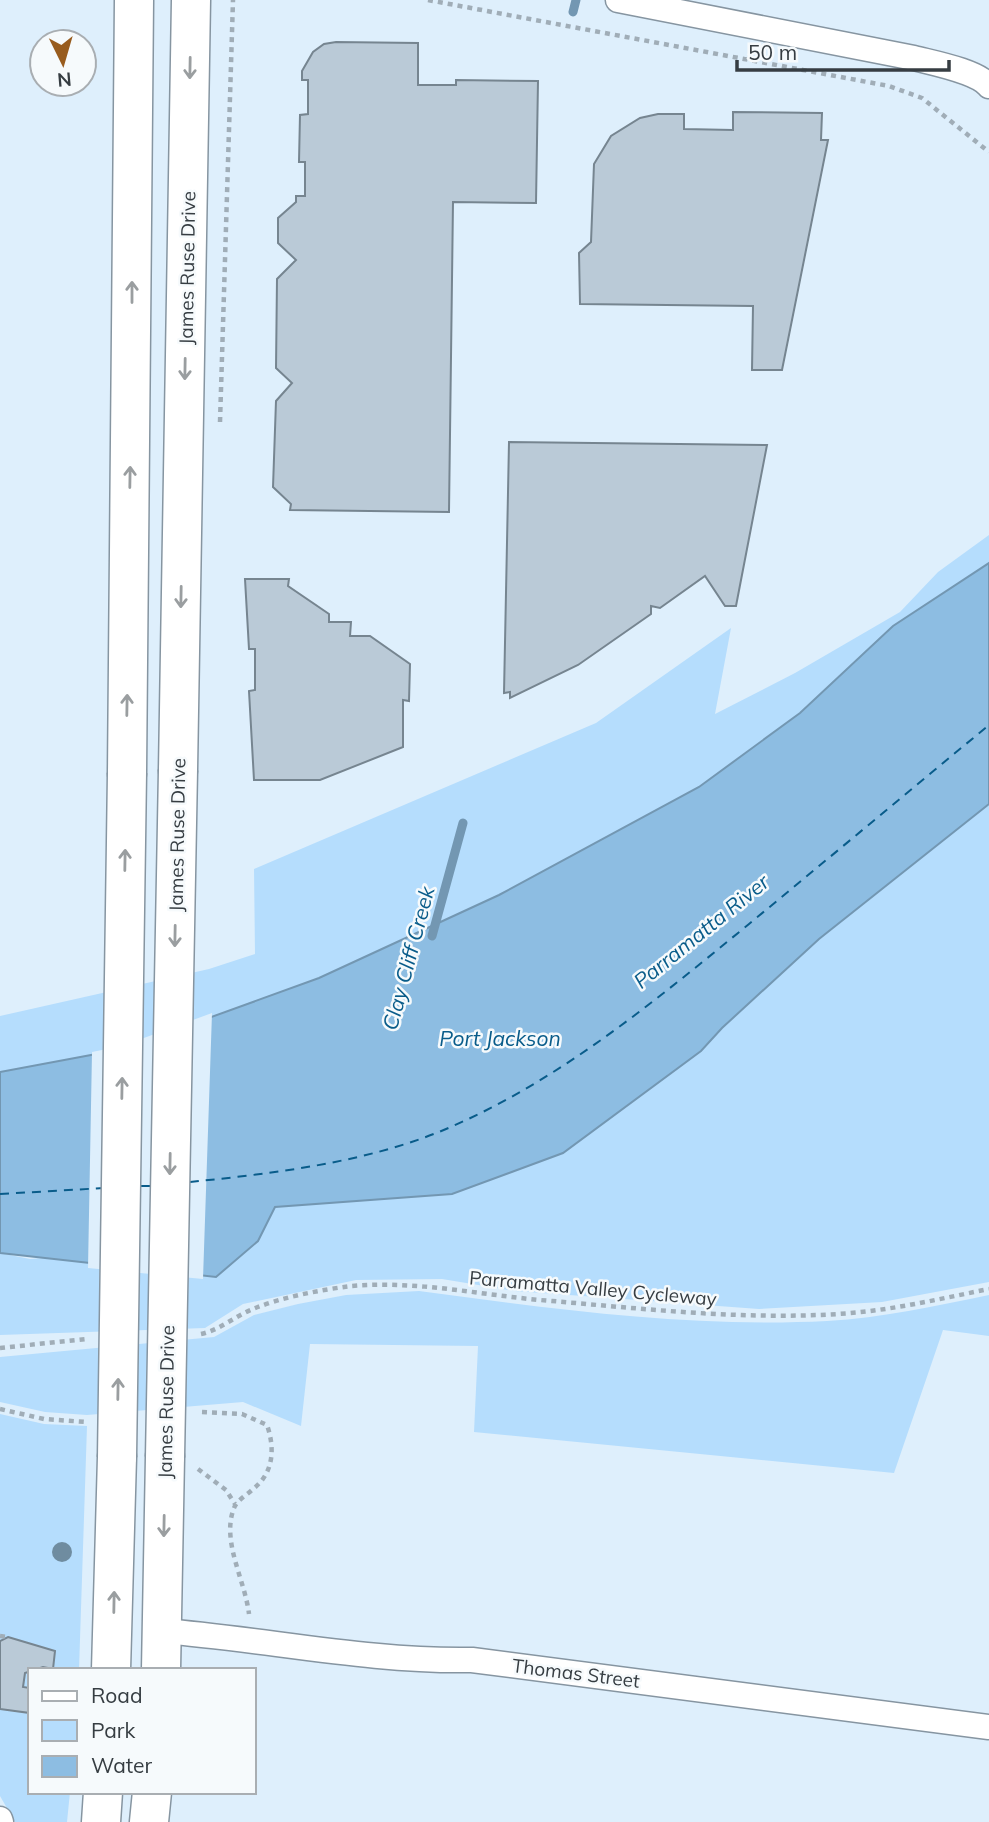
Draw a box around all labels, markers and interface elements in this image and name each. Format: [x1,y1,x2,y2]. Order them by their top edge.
north arrow [28,28,98,98]
scale bar [737,28,949,72]
text: 50 m [748,39,797,65]
one-way arrow [183,56,197,79]
text: N [56,67,73,93]
street label: James Ruse Drive [174,191,200,345]
one-way arrow [125,281,139,304]
one-way arrow [178,357,192,380]
one-way arrow [123,466,137,489]
one-way arrow [174,585,188,608]
one-way arrow [121,693,134,716]
street label: James Ruse Drive [164,758,190,912]
one-way arrow [119,849,132,872]
water label: Parramatta River [628,868,775,994]
water label: Clay Cliff Creek [376,882,440,1033]
one-way arrow [168,925,182,948]
water label: Port Jackson [439,1025,561,1051]
one-way arrow [115,1076,129,1099]
one-way arrow [164,1152,177,1175]
street label: Parramatta Valley Cycleway [468,1265,718,1311]
street label: James Ruse Drive [153,1325,179,1479]
one-way arrow [111,1377,124,1400]
one-way arrow [157,1514,171,1537]
one-way arrow [107,1590,121,1613]
street label: Thomas Street [511,1653,642,1693]
legend [28,1668,256,1794]
text: Road [91,1682,142,1708]
text: Park [91,1717,135,1743]
text: Water [91,1752,152,1778]

